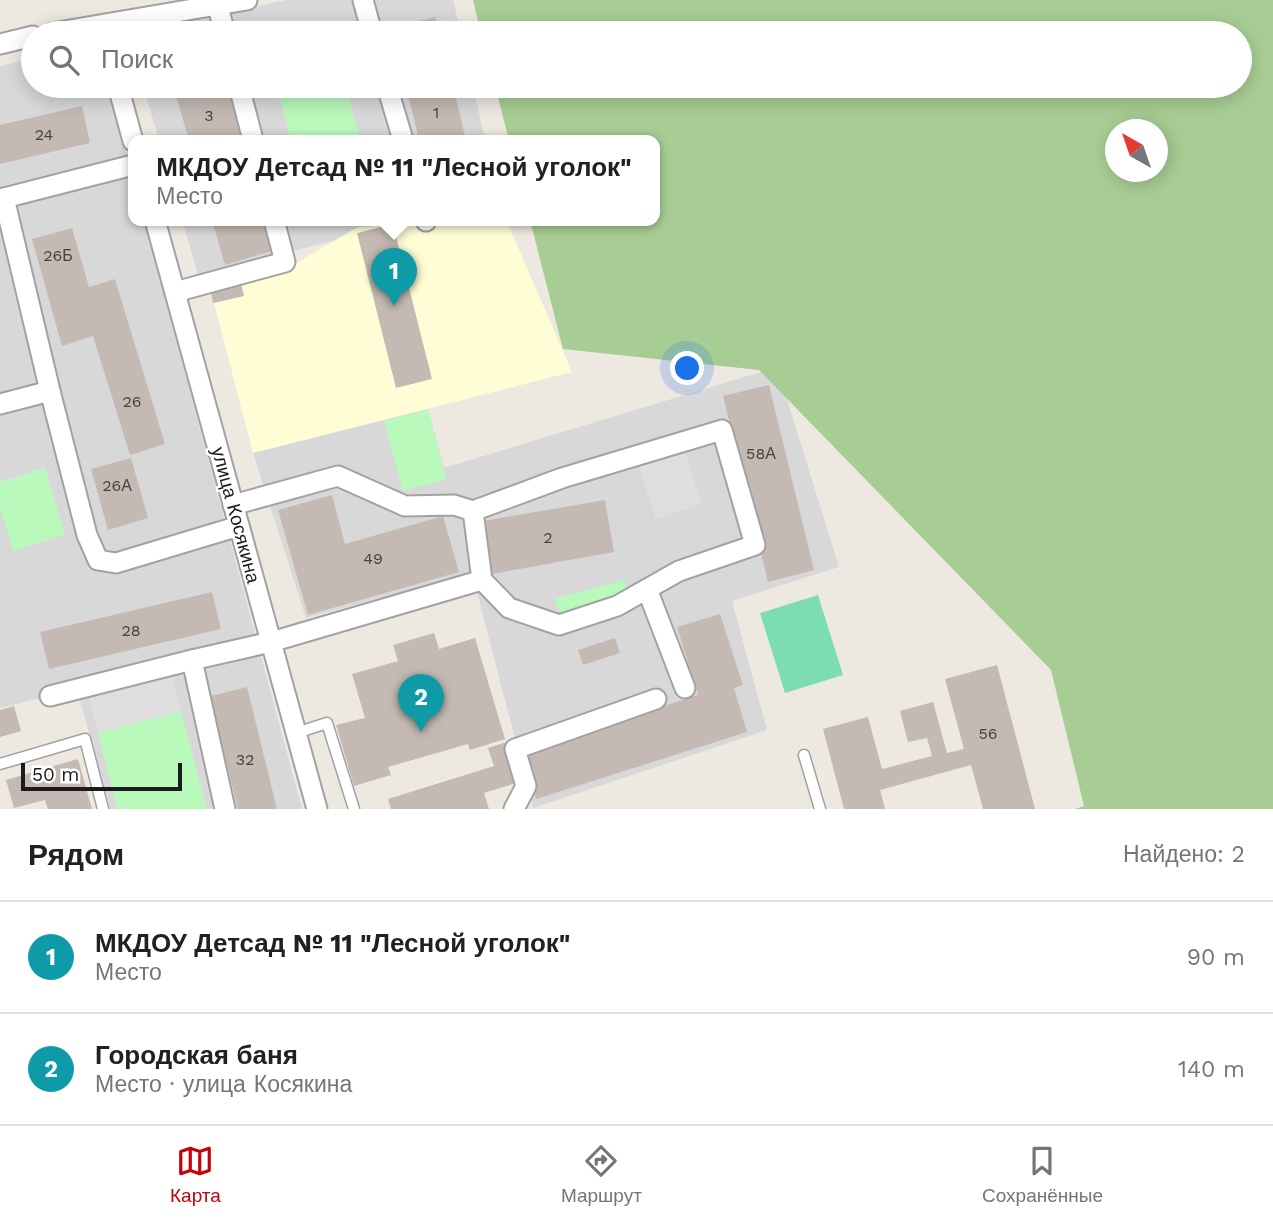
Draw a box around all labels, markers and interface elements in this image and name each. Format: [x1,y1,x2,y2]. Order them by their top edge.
search box [21,21,1252,98]
icon: search [45,41,83,79]
text: Поиск [101,44,173,74]
house number: 1 [433,103,439,122]
house number: 3 [204,106,214,125]
north arrow [1105,119,1168,182]
house number: 24 [35,125,54,144]
popup [128,135,660,226]
text: МКДОУ Детсад № 11 "Лесной уголок" [156,152,632,182]
text: Место [156,183,223,210]
house number: 26Б [43,246,73,265]
pin: 1 [371,248,417,306]
your location [670,351,704,385]
house number: 26 [122,392,142,411]
street label: улица Косякина [207,444,265,586]
house number: 58А [746,444,776,463]
house number: 26А [102,476,132,495]
house number: 2 [543,528,553,547]
house number: 49 [363,549,383,568]
house number: 28 [121,621,141,640]
pin: 2 [398,674,444,732]
house number: 56 [978,724,998,743]
house number: 32 [236,750,254,769]
scale bar [21,760,182,792]
text: 50 m [32,763,79,786]
text: Рядом [28,837,124,872]
text: Найдено: 2 [1123,841,1245,868]
text: МКДОУ Детсад № 11 "Лесной уголок" [95,928,570,958]
text: 1 [46,944,56,971]
text: 90 m [1187,944,1245,971]
text: Место [95,959,162,986]
text: Городская баня [95,1040,298,1070]
text: 2 [44,1056,58,1083]
text: 140 m [1178,1056,1245,1083]
text: Место · улица Косякина [95,1071,352,1098]
tab: Карта [170,1142,221,1207]
tab: Маршрут [561,1142,642,1207]
tab: Сохранённые [982,1142,1103,1207]

